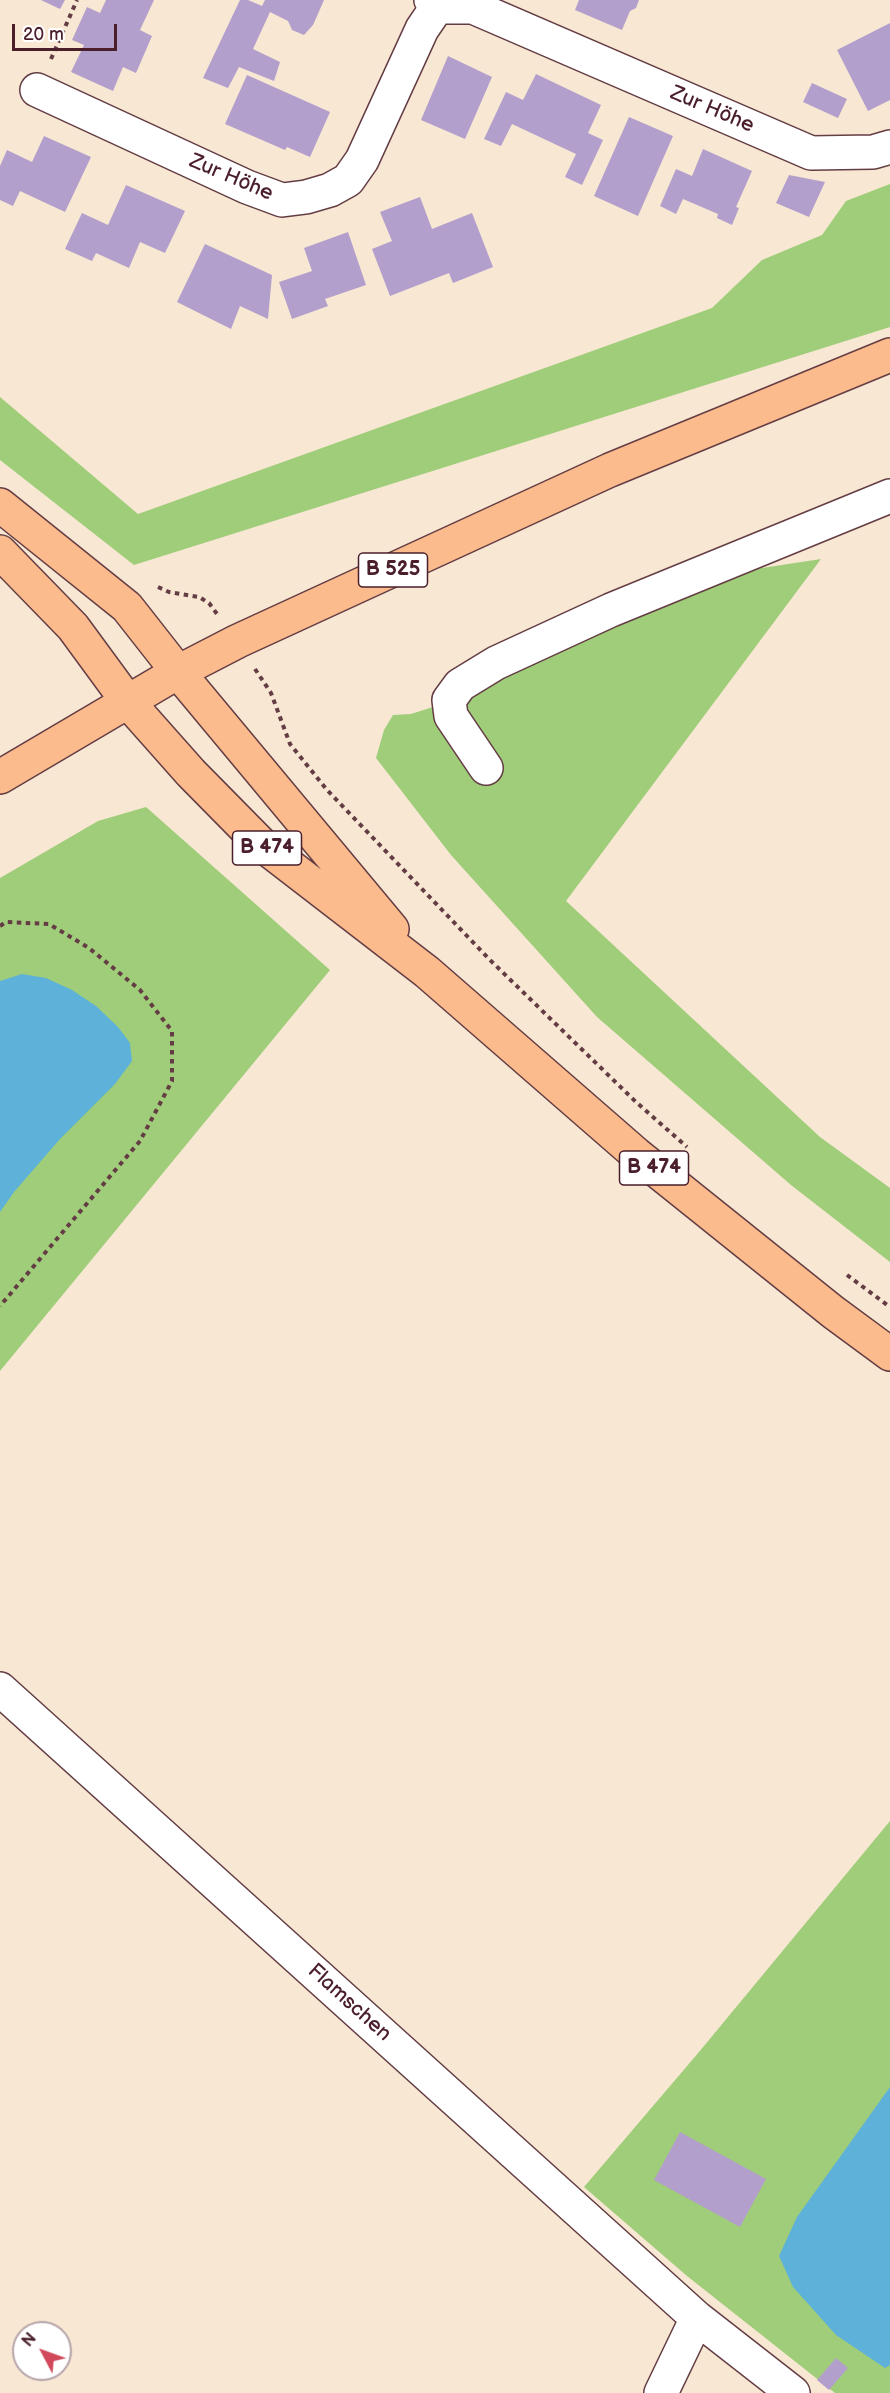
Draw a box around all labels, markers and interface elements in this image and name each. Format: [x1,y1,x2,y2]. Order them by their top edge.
scale bar [15,12,120,50]
text: 20 m [23,24,64,45]
street label: Zur Höhe [666,81,758,139]
street label: Zur Höhe [185,149,277,207]
road number: B 525 [358,553,428,587]
road number: B 474 [232,831,302,865]
road number: B 474 [620,1151,688,1185]
street label: Flamschen [302,1959,396,2047]
north arrow [12,2321,72,2381]
text: N [18,2329,41,2351]

